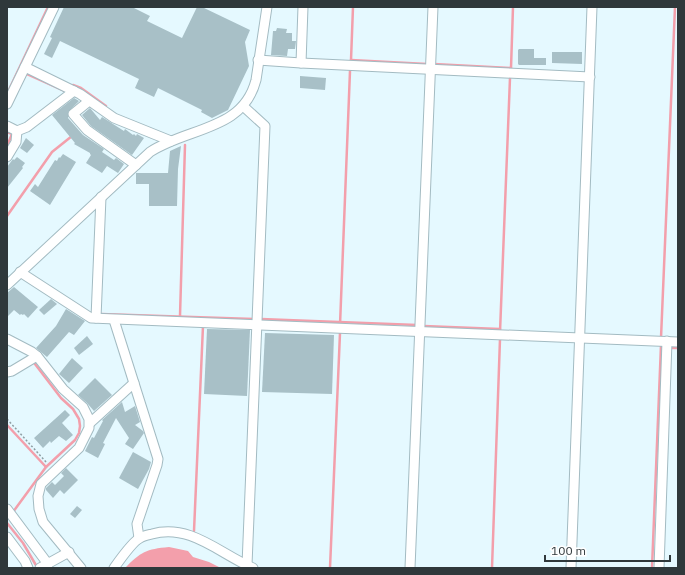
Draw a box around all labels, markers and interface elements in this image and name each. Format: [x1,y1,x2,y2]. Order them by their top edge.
scale bar [545,537,670,563]
text: 100 m [551,543,586,558]

